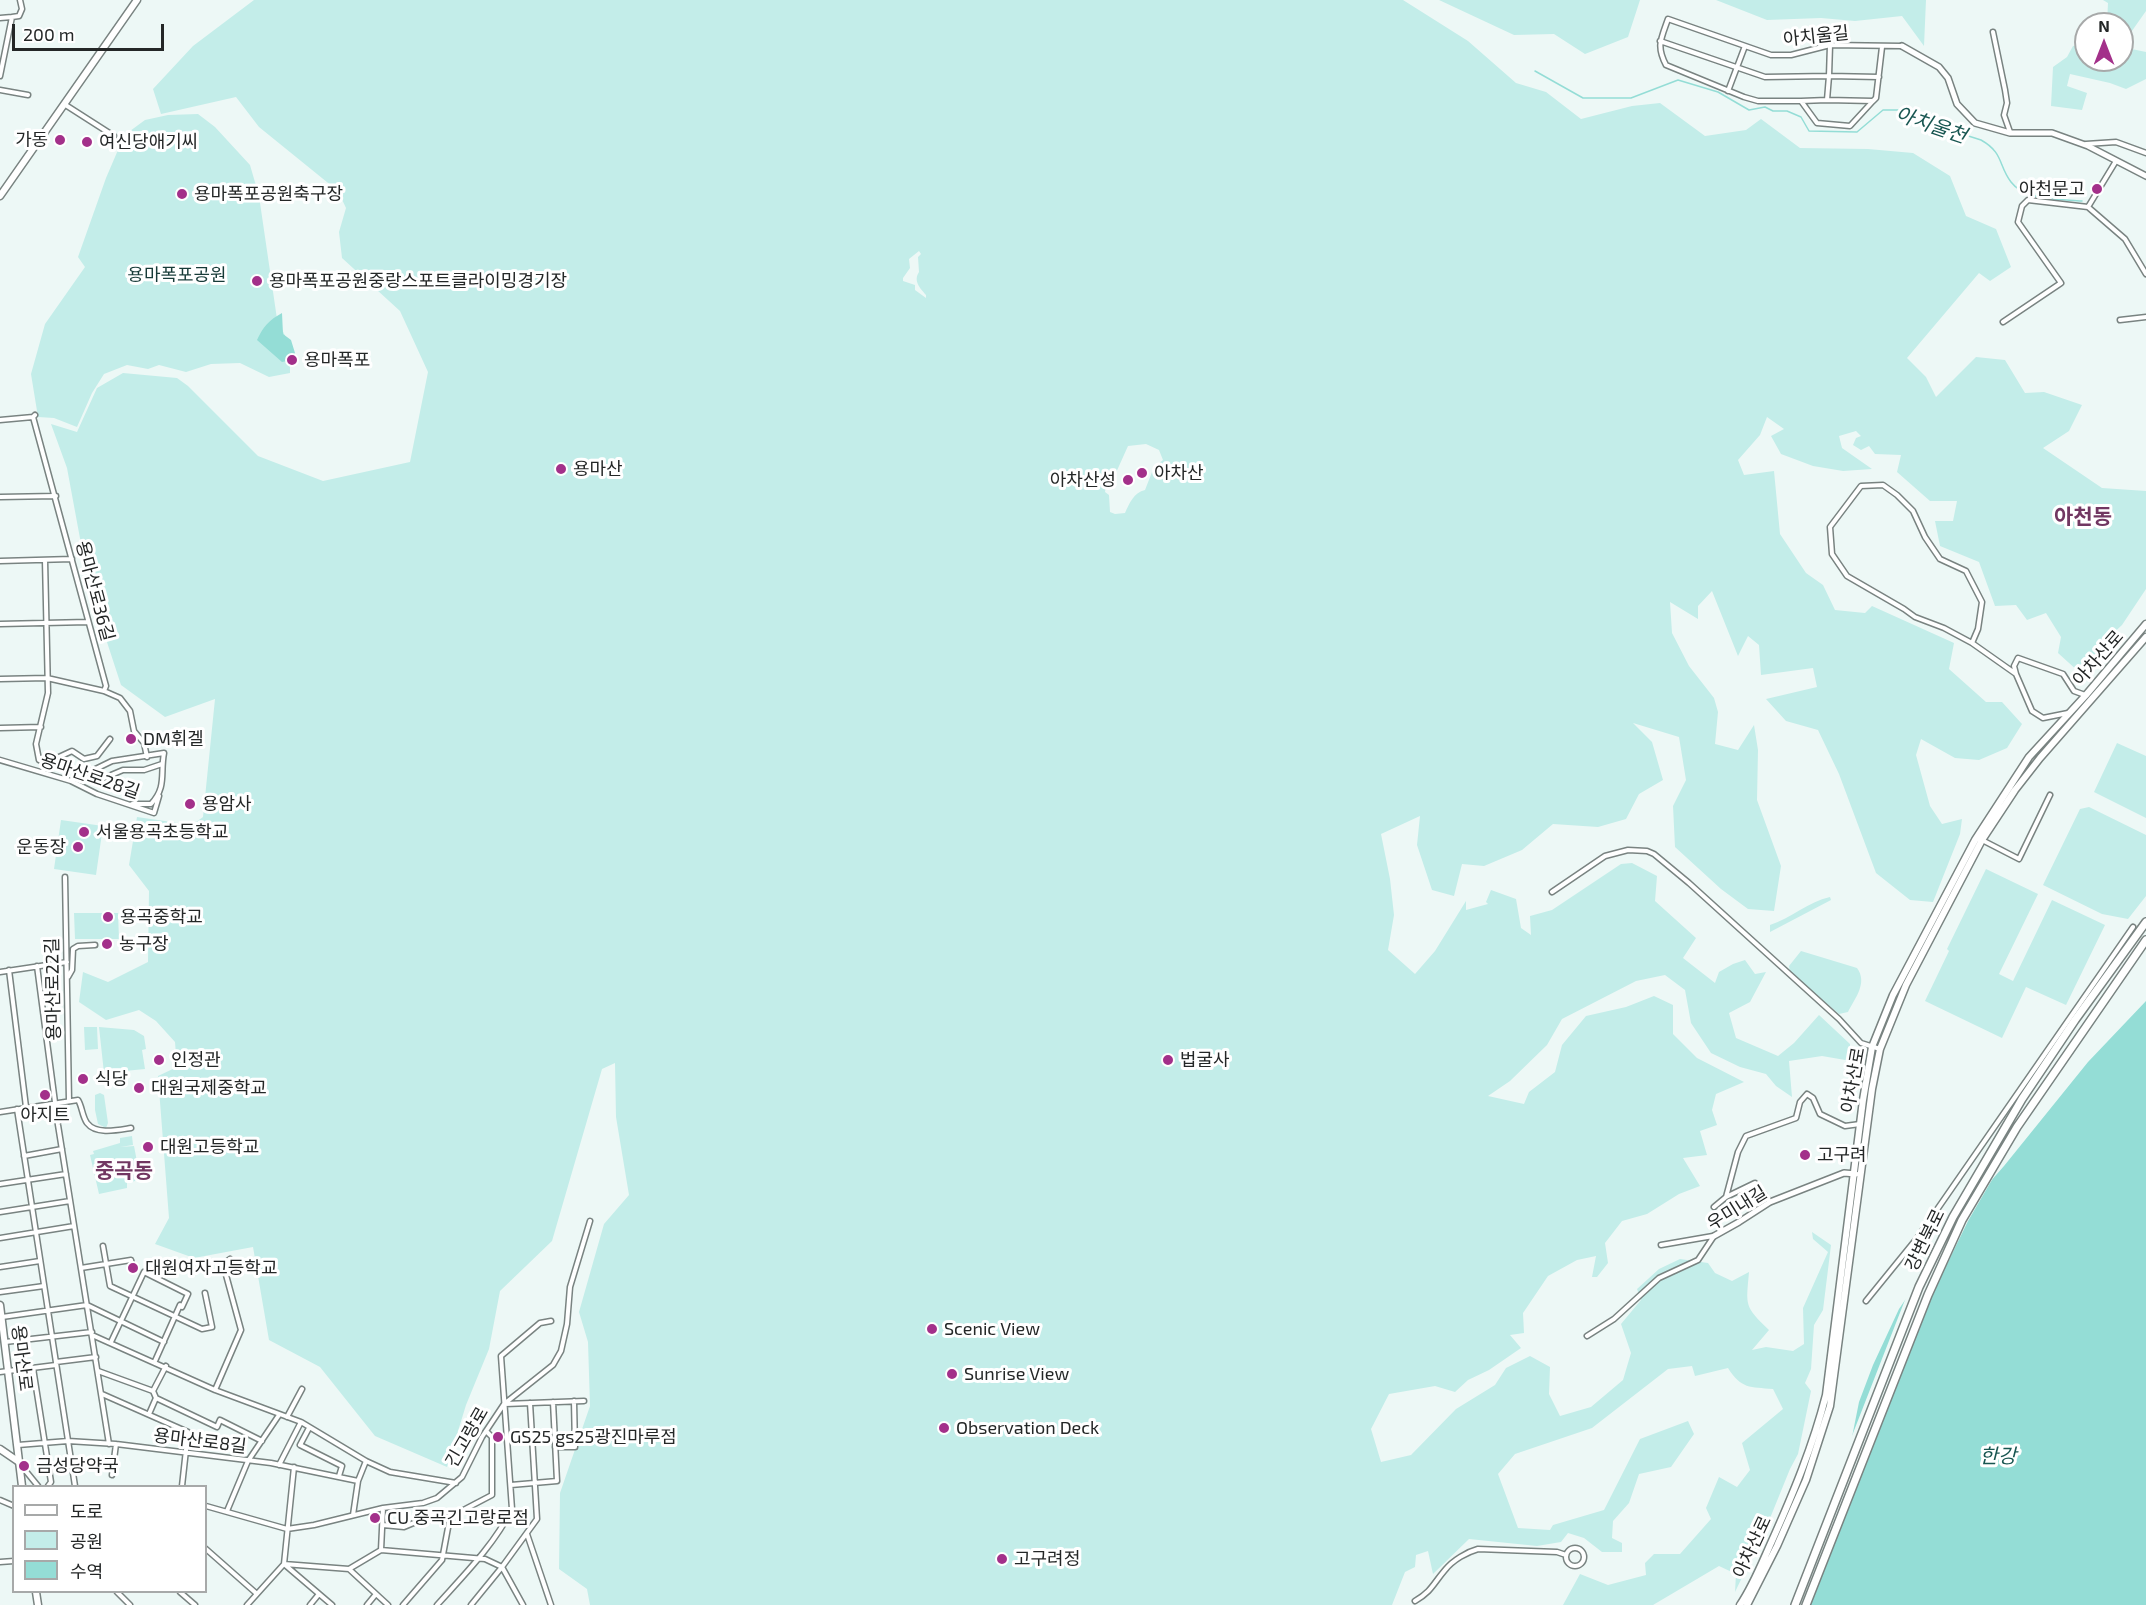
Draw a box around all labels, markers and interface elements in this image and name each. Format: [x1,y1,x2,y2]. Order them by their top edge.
scale bar [15,12,166,50]
north arrow [2074,12,2134,72]
text: N [2098,16,2110,35]
street label: 아치울길 [1782,22,1850,50]
text: 200 m [23,23,75,45]
water label: 아치울천 [1892,102,1970,148]
place label: 가동 [15,129,48,151]
place label: 여신당애기씨 [99,131,198,153]
marker: 가동 [53,133,67,147]
marker: 여신당애기씨 [80,135,94,149]
place label: 아천문고 [2019,178,2085,200]
marker: 아천문고 [2090,182,2104,196]
place label: 용마폭포공원축구장 [194,183,343,205]
marker: 용마폭포공원축구장 [175,187,189,201]
park label: 용마폭포공원 [127,264,227,286]
place label: 용마폭포공원중랑스포트클라이밍경기장 [269,270,567,292]
marker: 용마폭포공원중랑스포트클라이밍경기장 [250,274,264,288]
place label: 용마폭포 [304,349,370,371]
marker: 용마폭포 [285,353,299,367]
place label: 용마산 [573,458,623,480]
marker: 용마산 [554,462,568,476]
place label: 아차산 [1154,462,1204,484]
marker: 아차산 [1135,466,1149,480]
place label: 아차산성 [1050,469,1116,491]
marker: 아차산성 [1121,473,1135,487]
district label: 아천동 [2054,504,2112,530]
street label: 용마산로36길 [71,538,119,644]
street label: 아차산로 [2068,626,2128,690]
place label: DM휘겔 [143,728,204,750]
marker: DM휘겔 [124,732,138,746]
street label: 용마산로28길 [37,749,143,803]
place label: 용암사 [202,793,252,815]
marker: 용암사 [183,797,197,811]
place label: 서울용곡초등학교 [96,821,228,843]
marker: 서울용곡초등학교 [77,825,91,839]
place label: 운동장 [16,836,66,858]
marker: 운동장 [71,840,85,854]
place label: 용곡중학교 [120,906,203,928]
marker: 용곡중학교 [101,910,115,924]
place label: 농구장 [119,933,169,955]
street label: 용마산로22길 [41,937,65,1041]
marker: 농구장 [100,937,114,951]
street label: 아차산로 [1837,1046,1869,1114]
place label: 인정관 [171,1049,221,1071]
place label: 법굴사 [1180,1049,1230,1071]
marker: 인정관 [152,1053,166,1067]
marker: 법굴사 [1161,1053,1175,1067]
place label: 식당 [95,1068,128,1090]
marker: 식당 [76,1072,90,1086]
place label: 대원국제중학교 [151,1077,267,1099]
marker: 대원국제중학교 [132,1081,146,1095]
marker: 아지트 [38,1088,52,1102]
place label: 아지트 [20,1104,70,1126]
place label: 대원고등학교 [160,1136,259,1158]
marker: 대원고등학교 [141,1140,155,1154]
place label: 고구려 [1817,1144,1867,1166]
marker: 고구려 [1798,1148,1812,1162]
district label: 중곡동 [95,1158,153,1184]
street label: 우미내길 [1703,1181,1771,1235]
street label: 강변북로 [1901,1205,1949,1275]
place label: 대원여자고등학교 [145,1257,277,1279]
marker: 대원여자고등학교 [126,1261,140,1275]
place label: Scenic View [944,1318,1040,1340]
marker: Scenic View [925,1322,939,1336]
street label: 용마산로 [7,1324,37,1392]
place label: Sunrise View [964,1363,1069,1385]
marker: Sunrise View [945,1367,959,1381]
street label: 긴고랑로 [441,1403,493,1471]
place label: Observation Deck [956,1417,1099,1439]
marker: Observation Deck [937,1421,951,1435]
street label: 용마산로8길 [152,1425,248,1457]
place label: GS25 gs25광진마루점 [510,1426,677,1448]
marker: GS25 gs25광진마루점 [491,1430,505,1444]
water label: 한강 [1980,1444,2016,1468]
place label: 금성당약국 [36,1455,119,1477]
marker: 금성당약국 [17,1459,31,1473]
legend [12,1485,207,1593]
text: 도로 [70,1500,103,1522]
place label: CU 중곡긴고랑로점 [387,1507,529,1529]
marker: CU 중곡긴고랑로점 [368,1511,382,1525]
street label: 아차산로 [1728,1512,1776,1582]
text: 공원 [70,1530,103,1552]
place label: 고구려정 [1014,1548,1080,1570]
marker: 고구려정 [995,1552,1009,1566]
text: 수역 [70,1560,103,1582]

